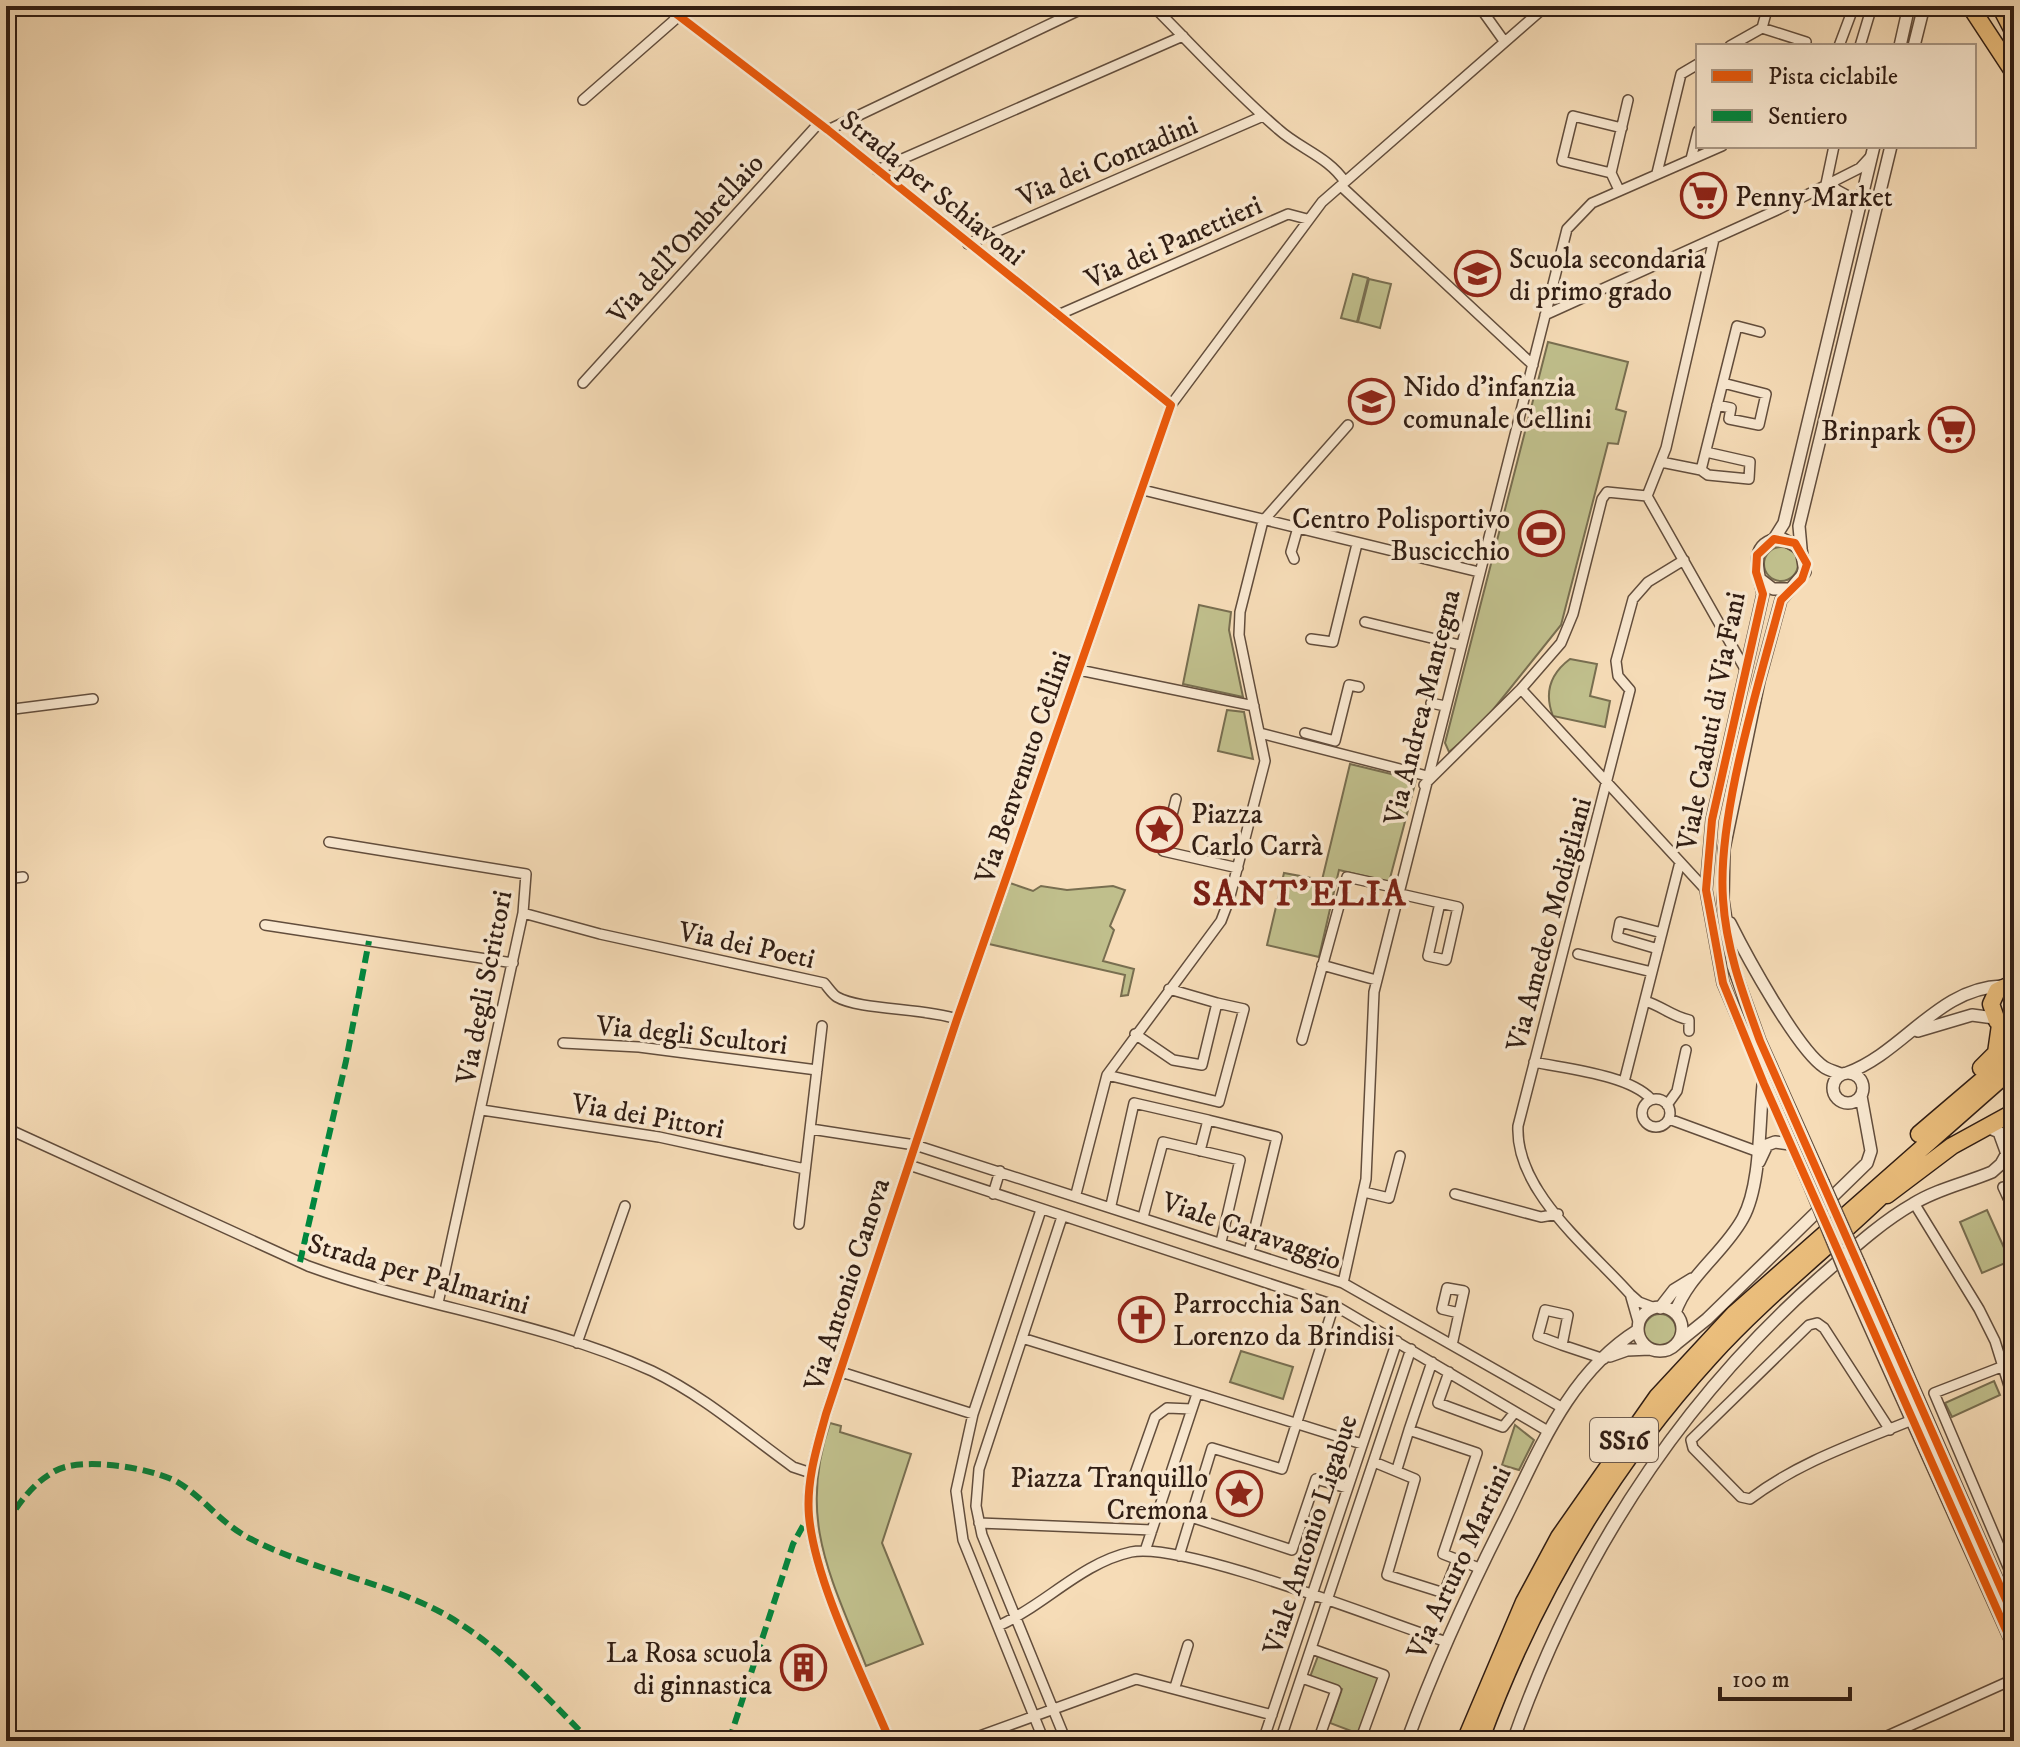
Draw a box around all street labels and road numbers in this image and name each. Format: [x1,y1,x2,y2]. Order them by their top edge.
street label: Strada per Schiavoni [832,103,1032,274]
street label: Via dei Contadini [1011,108,1203,215]
street label: Via dell'Ombrellaio [600,146,772,332]
street label: Via dei Panettieri [1079,188,1268,297]
street label: Via Andrea Mantegna [1376,586,1469,830]
street label: Viale Caduti di Via Fani [1669,589,1754,855]
street label: Via Benvenuto Cellini [967,647,1080,889]
street label: Via Amedeo Modigliani [1498,794,1600,1056]
street label: Via degli Scrittori [448,887,520,1088]
street label: Via dei Poeti [674,914,818,977]
street label: Via degli Scultori [593,1008,789,1063]
street label: Via dei Pittori [568,1086,727,1147]
street label: Via Antonio Canova [796,1173,898,1396]
street label: Viale Caravaggio [1156,1184,1346,1279]
street label: Strada per Palmarini [304,1226,533,1323]
street label: Viale Antonio Ligabue [1255,1410,1366,1660]
road number: SS16 [1590,1418,1658,1462]
street label: Via Arturo Martini [1399,1460,1519,1666]

